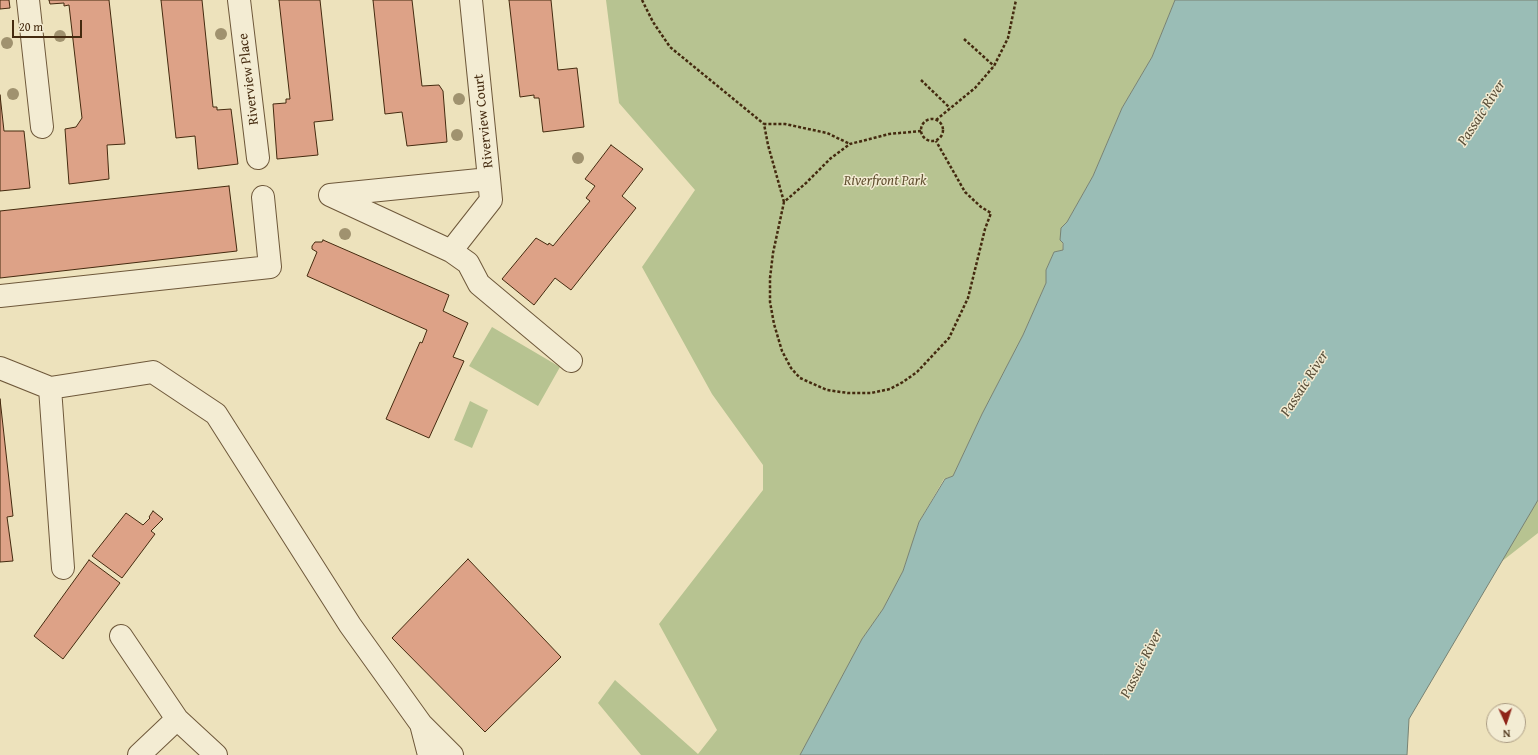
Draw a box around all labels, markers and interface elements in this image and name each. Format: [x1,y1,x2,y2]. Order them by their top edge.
scale bar [14,12,84,38]
text: 20 m [19,18,43,35]
street label: Riverview Place [235,32,263,126]
street label: Riverview Court [471,73,497,169]
water label: Passaic River [1454,77,1510,149]
park label: Riverfront Park [844,173,926,189]
water label: Passaic River [1277,348,1333,420]
water label: Passaic River [1117,627,1167,701]
north arrow [1486,703,1526,743]
text: N [1502,726,1511,742]

